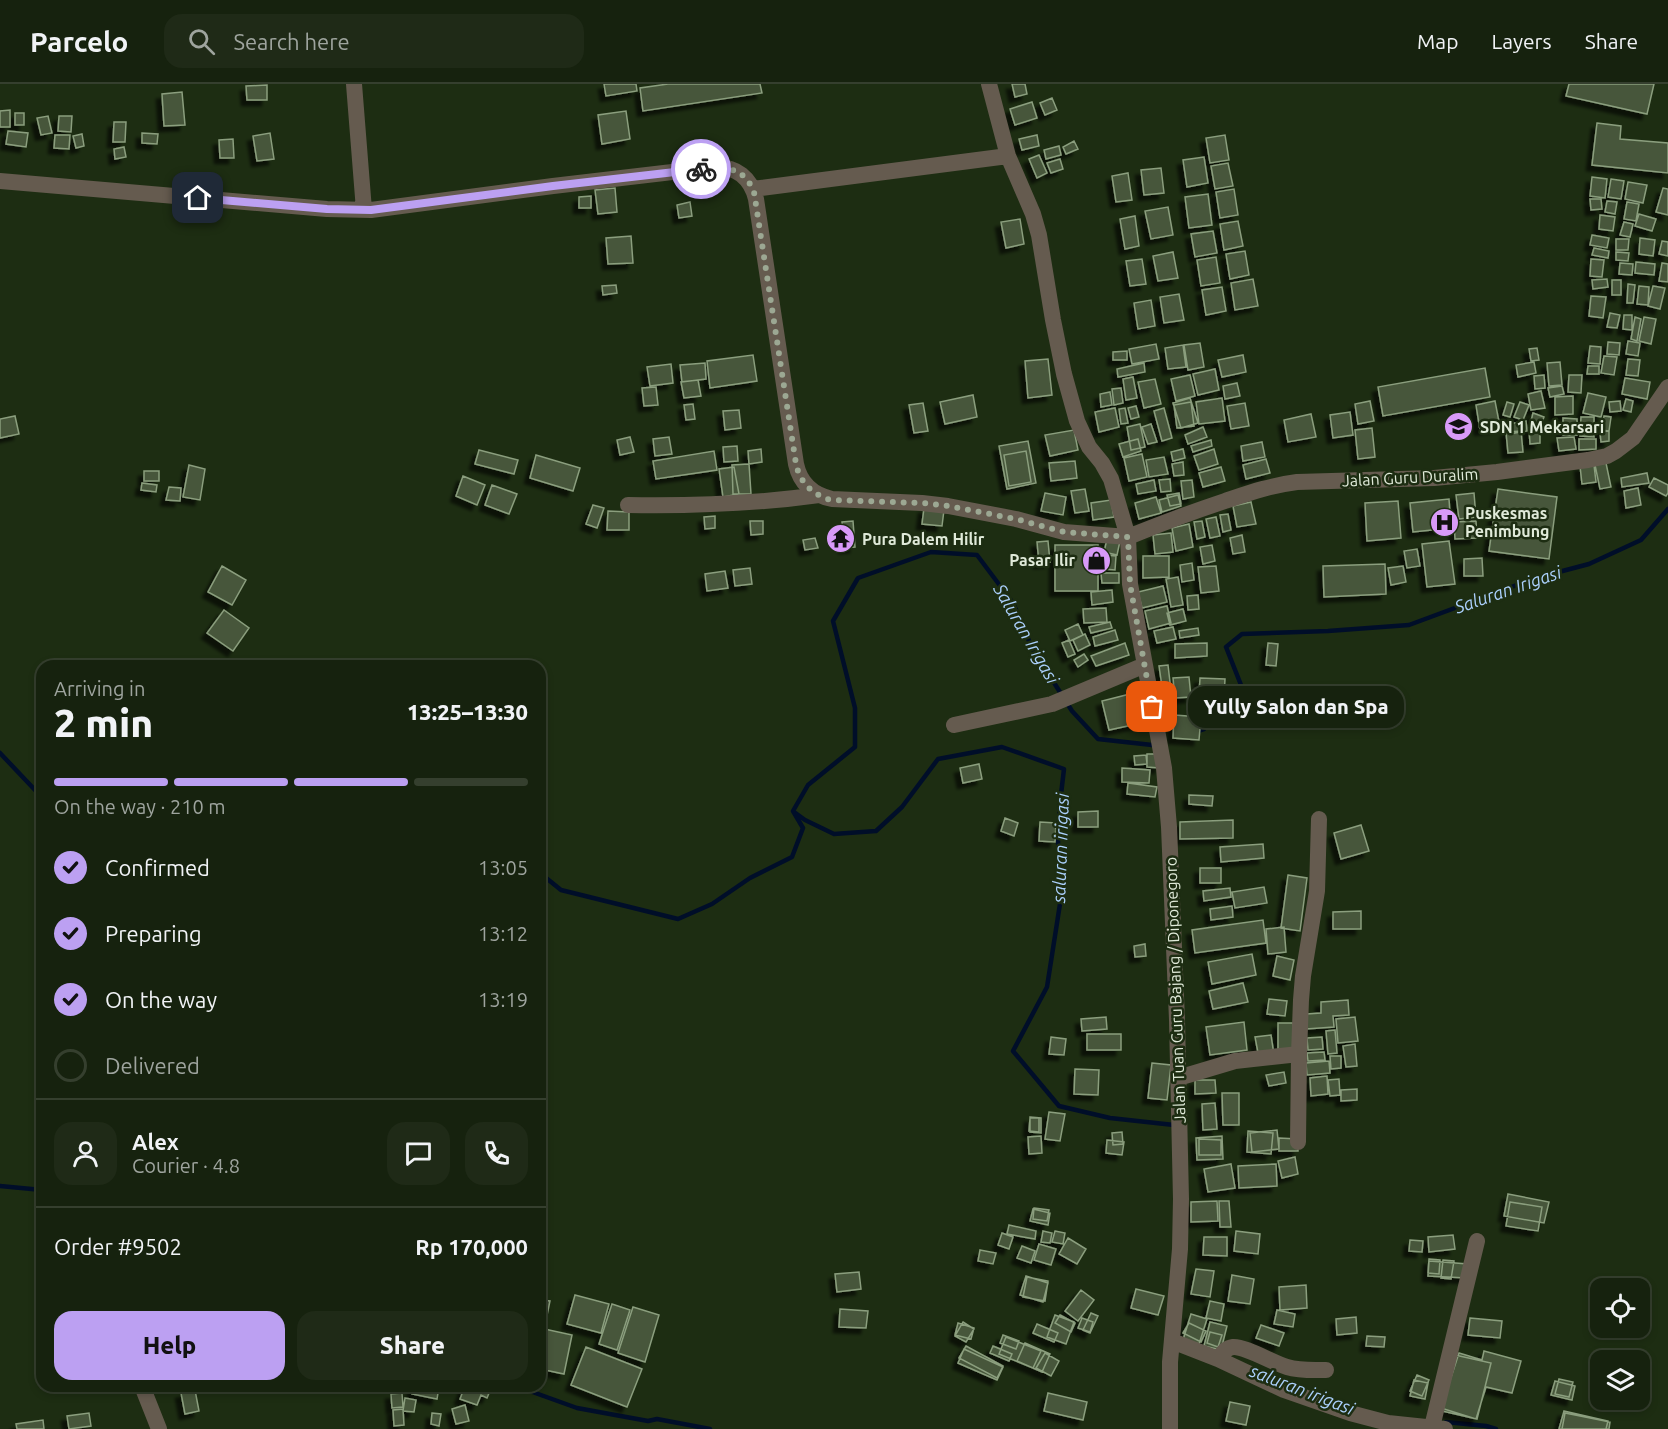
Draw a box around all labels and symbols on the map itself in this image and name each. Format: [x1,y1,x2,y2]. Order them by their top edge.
courier [671,139,731,199]
pin [172,172,223,223]
school or university icon: SDN 1 Mekarsari [1443,411,1475,443]
place label: SDN 1 Mekarsari [1480,418,1604,436]
street label: Jalan Guru Duralim [1341,464,1479,490]
place label: Puskesmas Penimbung [1465,504,1549,540]
hospital icon: Puskesmas Penimbung [1428,506,1460,538]
temple icon: Pura Dalem Hilir [825,523,857,555]
place label: Pura Dalem Hilir [862,530,985,548]
shop icon: Pasar Ilir [1080,544,1112,576]
place label: Pasar Ilir [1009,551,1075,569]
water label: Saluran Irigasi [1451,561,1564,617]
water label: Saluran Irigasi [990,579,1064,687]
pin [1126,681,1177,732]
callout: Yully Salon dan Spa [1188,686,1404,728]
water label: saluran irigasi [1048,792,1072,904]
street label: Jalan Tuan Guru Bajang / Diponegoro [1161,857,1189,1123]
water label: saluran irigasi [1246,1360,1358,1418]

